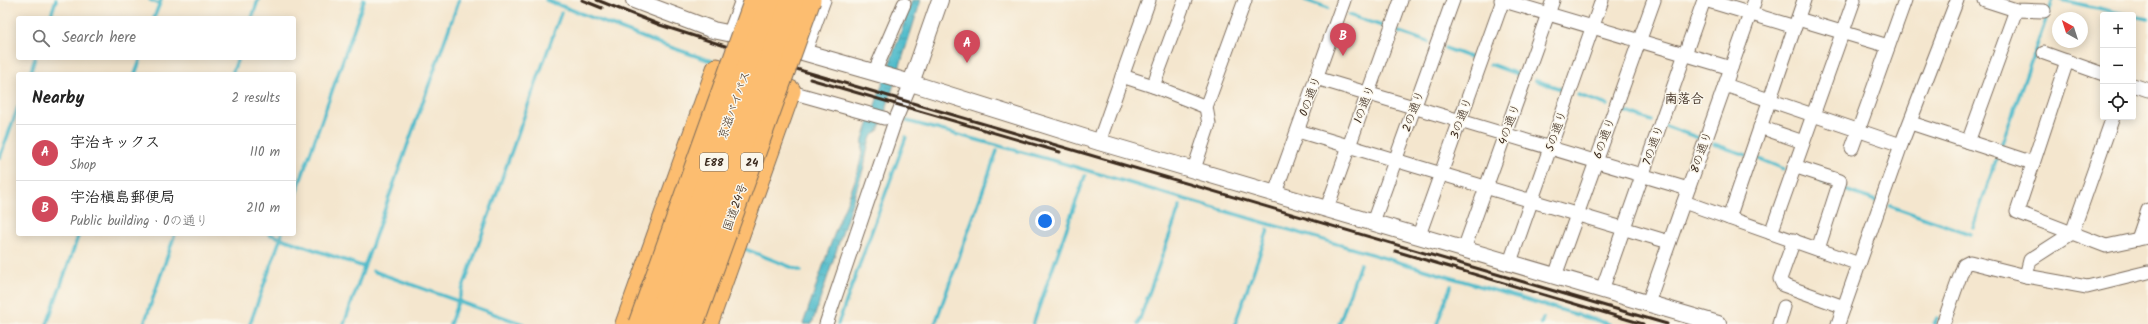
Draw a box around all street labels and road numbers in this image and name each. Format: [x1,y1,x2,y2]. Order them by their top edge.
street label: 京滋バイパス [713,68,756,142]
street label: 0の通り [1294,73,1327,119]
street label: 1の通り [1349,82,1380,126]
street label: 2の通り [1397,88,1430,135]
street label: 3の通り [1445,95,1478,142]
street label: 4の通り [1493,101,1526,147]
street label: 5の通り [1541,108,1572,154]
street label: 6の通り [1588,115,1621,161]
street label: 7の通り [1638,122,1669,168]
street label: 8の通り [1685,129,1717,176]
road number: E88 [700,153,728,171]
road number: 24 [741,153,763,171]
street label: 国道24号 [718,181,753,234]

